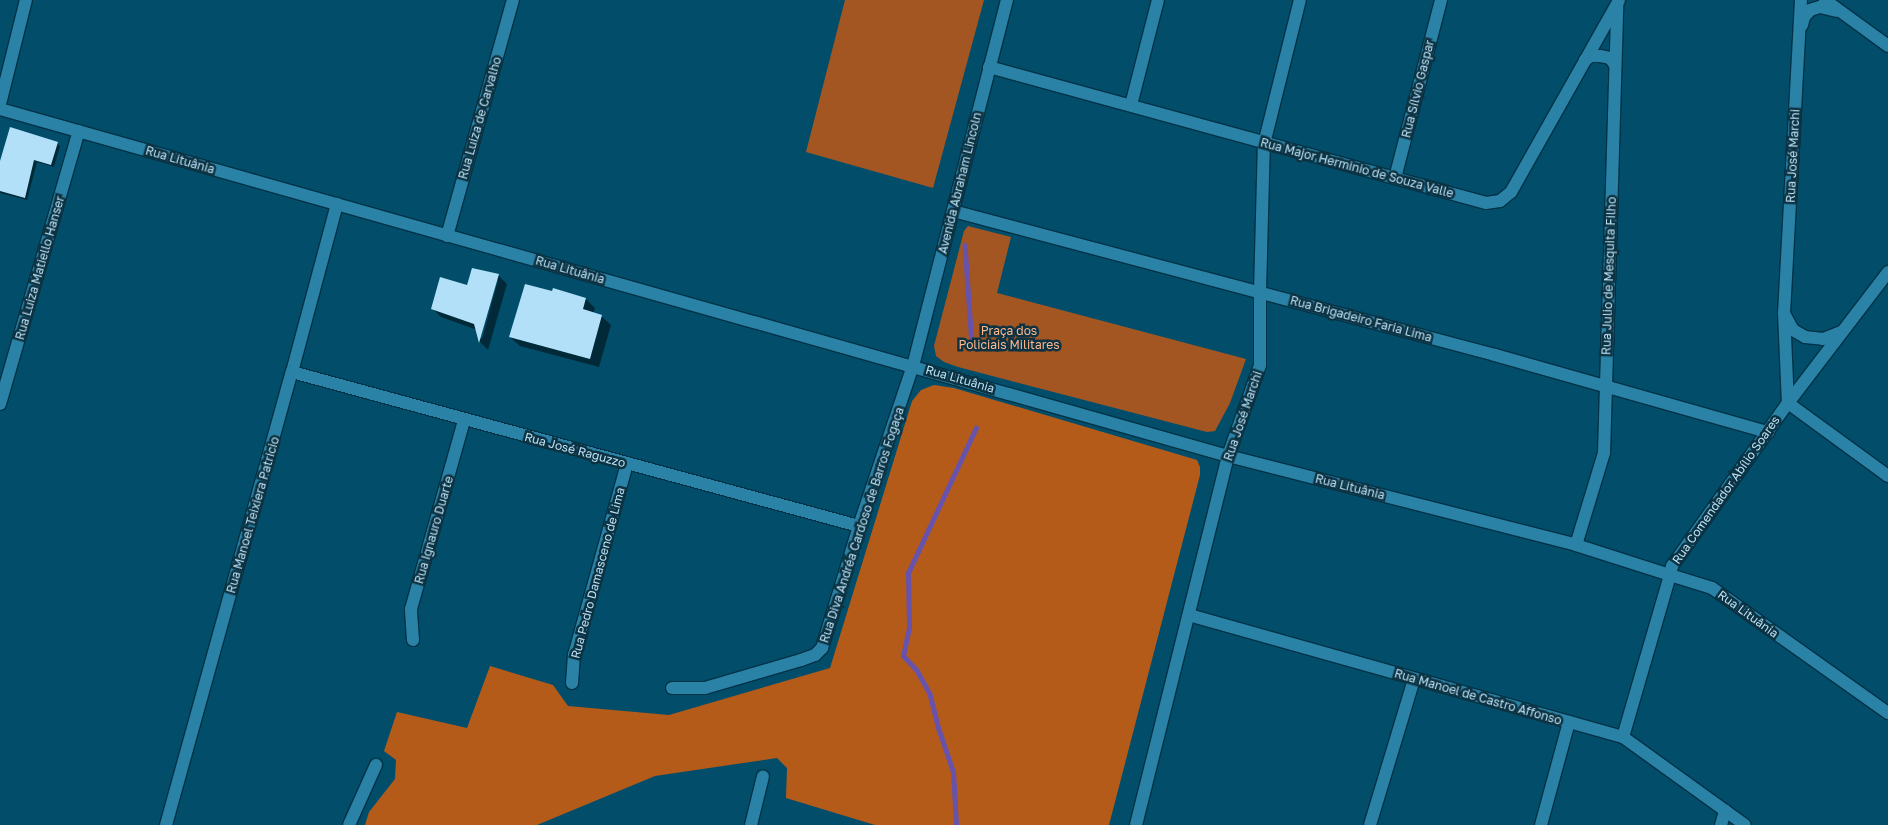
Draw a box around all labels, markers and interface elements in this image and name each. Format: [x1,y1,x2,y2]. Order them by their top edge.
street label: Rua Sílvio Gaspar [1399,39,1437,139]
street label: Rua Luiza de Carvalho [456,55,504,181]
street label: Rua José Marchi [1783,109,1803,203]
street label: Avenida Abraham Lincoln [935,111,985,255]
street label: Rua Major Herminio de Souza Valle [1259,135,1455,201]
street label: Rua Lituânia [144,143,216,177]
street label: Rua Luiza Matiello Hanser [13,194,67,342]
street label: Rua Julio de Mesquita Filho [1599,197,1619,355]
street label: Rua Lituânia [534,253,606,287]
street label: Rua Brigadeiro Faria Lima [1289,293,1433,345]
park label: Praça dos Policiais Militares [958,324,1060,352]
street label: Rua Lituânia [924,362,996,396]
street label: Rua José Marchi [1221,369,1265,463]
street label: Rua Diva Andréa Cardoso de Barros Fogaça [817,405,907,645]
street label: Rua Comendador Abílio Soares [1669,413,1783,567]
street label: Rua José Raguzzo [523,430,627,470]
street label: Rua Manoel Teixiera Patricio [224,435,282,595]
street label: Rua Lituânia [1314,471,1386,503]
street label: Rua Ignauro Duarte [412,474,456,586]
street label: Rua Pedro Damasceno de Lima [568,486,628,660]
street label: Rua Lituânia [1715,587,1781,641]
street label: Rua Manoel de Castro Affonso [1393,666,1563,728]

